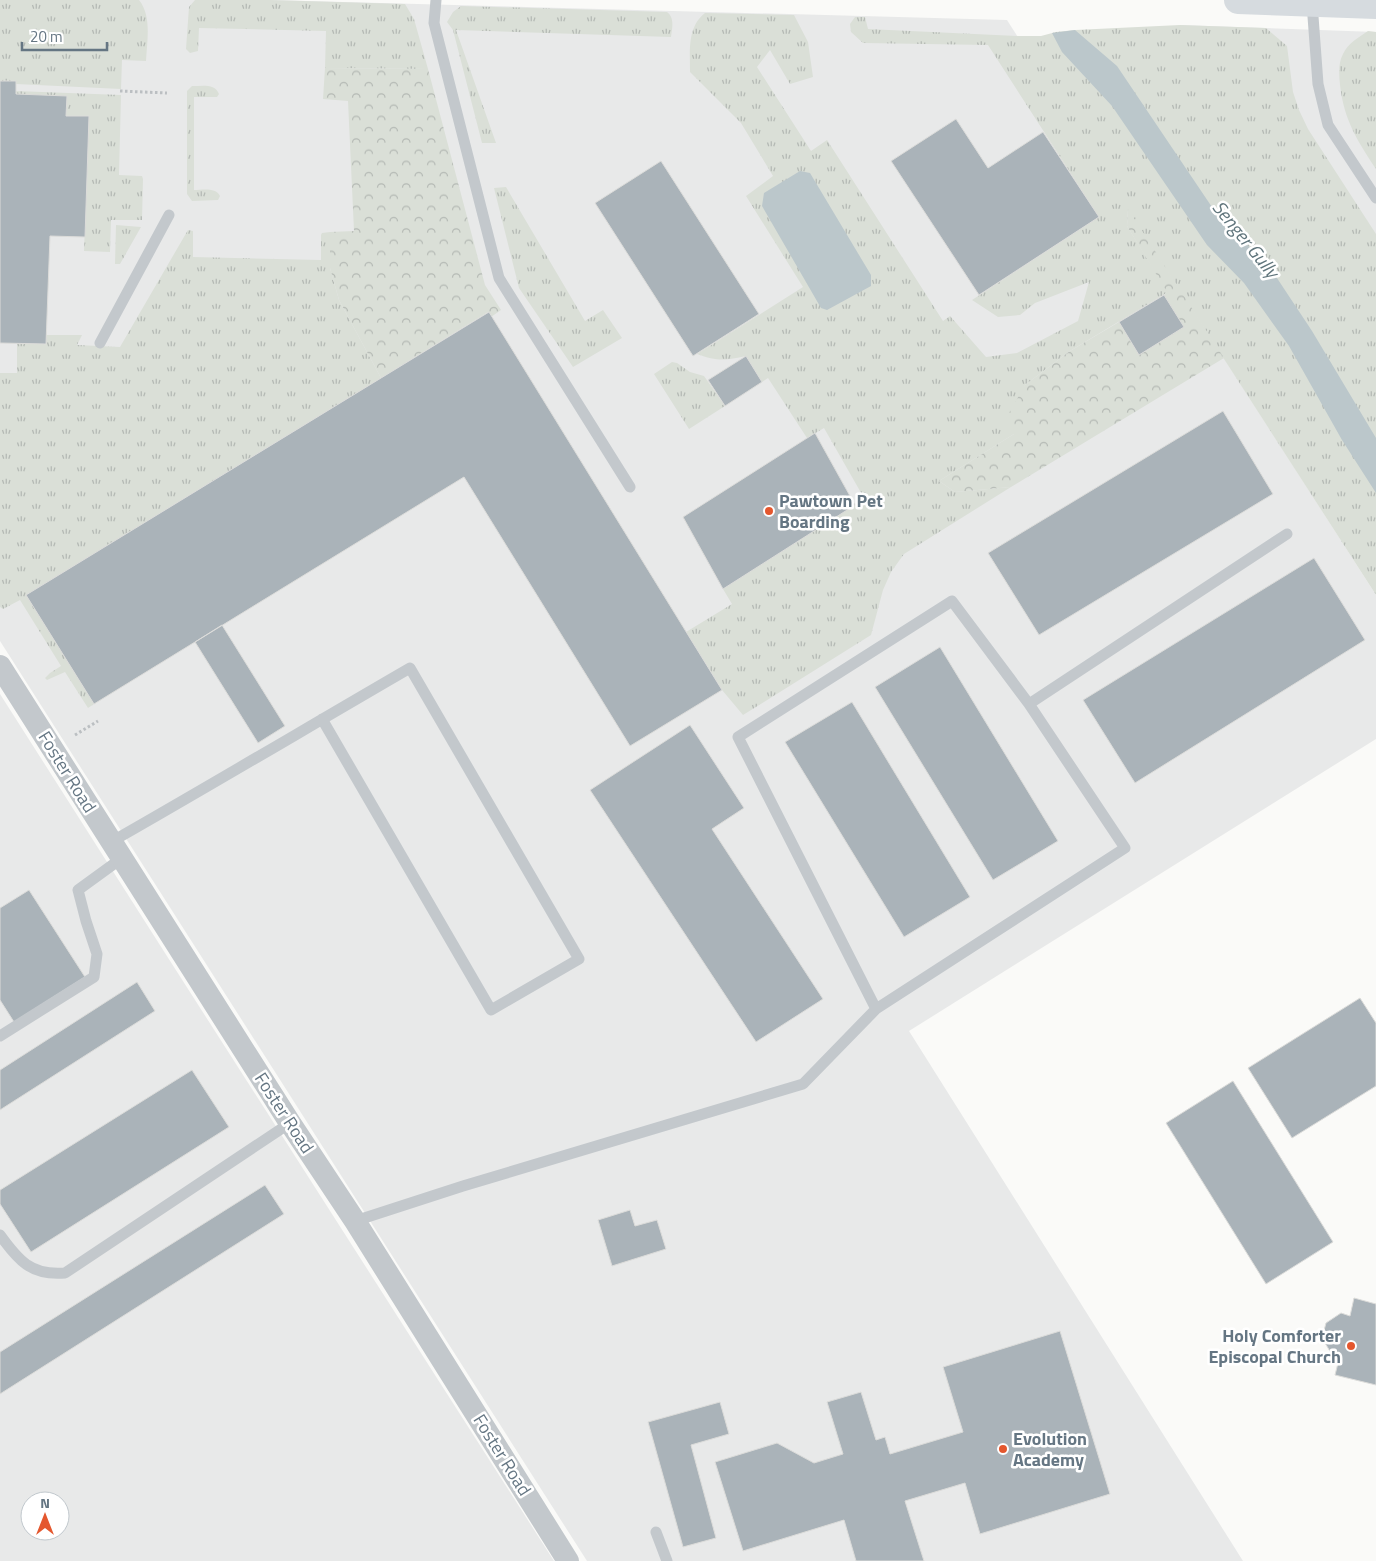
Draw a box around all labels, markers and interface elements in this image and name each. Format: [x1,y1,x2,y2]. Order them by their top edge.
scale bar [22,20,108,52]
text: 20 m [30,25,63,48]
water label: Senger Gully [1206,194,1288,286]
place label: Pawtown Pet Boarding [779,487,883,535]
marker: Pawtown Pet Boarding [763,505,775,517]
street label: Foster Road [32,726,103,818]
street label: Foster Road [248,1067,321,1158]
place label: Holy Comforter Episcopal Church [1208,1322,1341,1370]
marker: Holy Comforter Episcopal Church [1345,1340,1357,1352]
street label: Foster Road [467,1409,538,1501]
place label: Evolution Academy [1013,1425,1087,1473]
marker: Evolution Academy [997,1443,1009,1455]
north arrow [20,1491,70,1541]
text: N [40,1492,50,1513]

